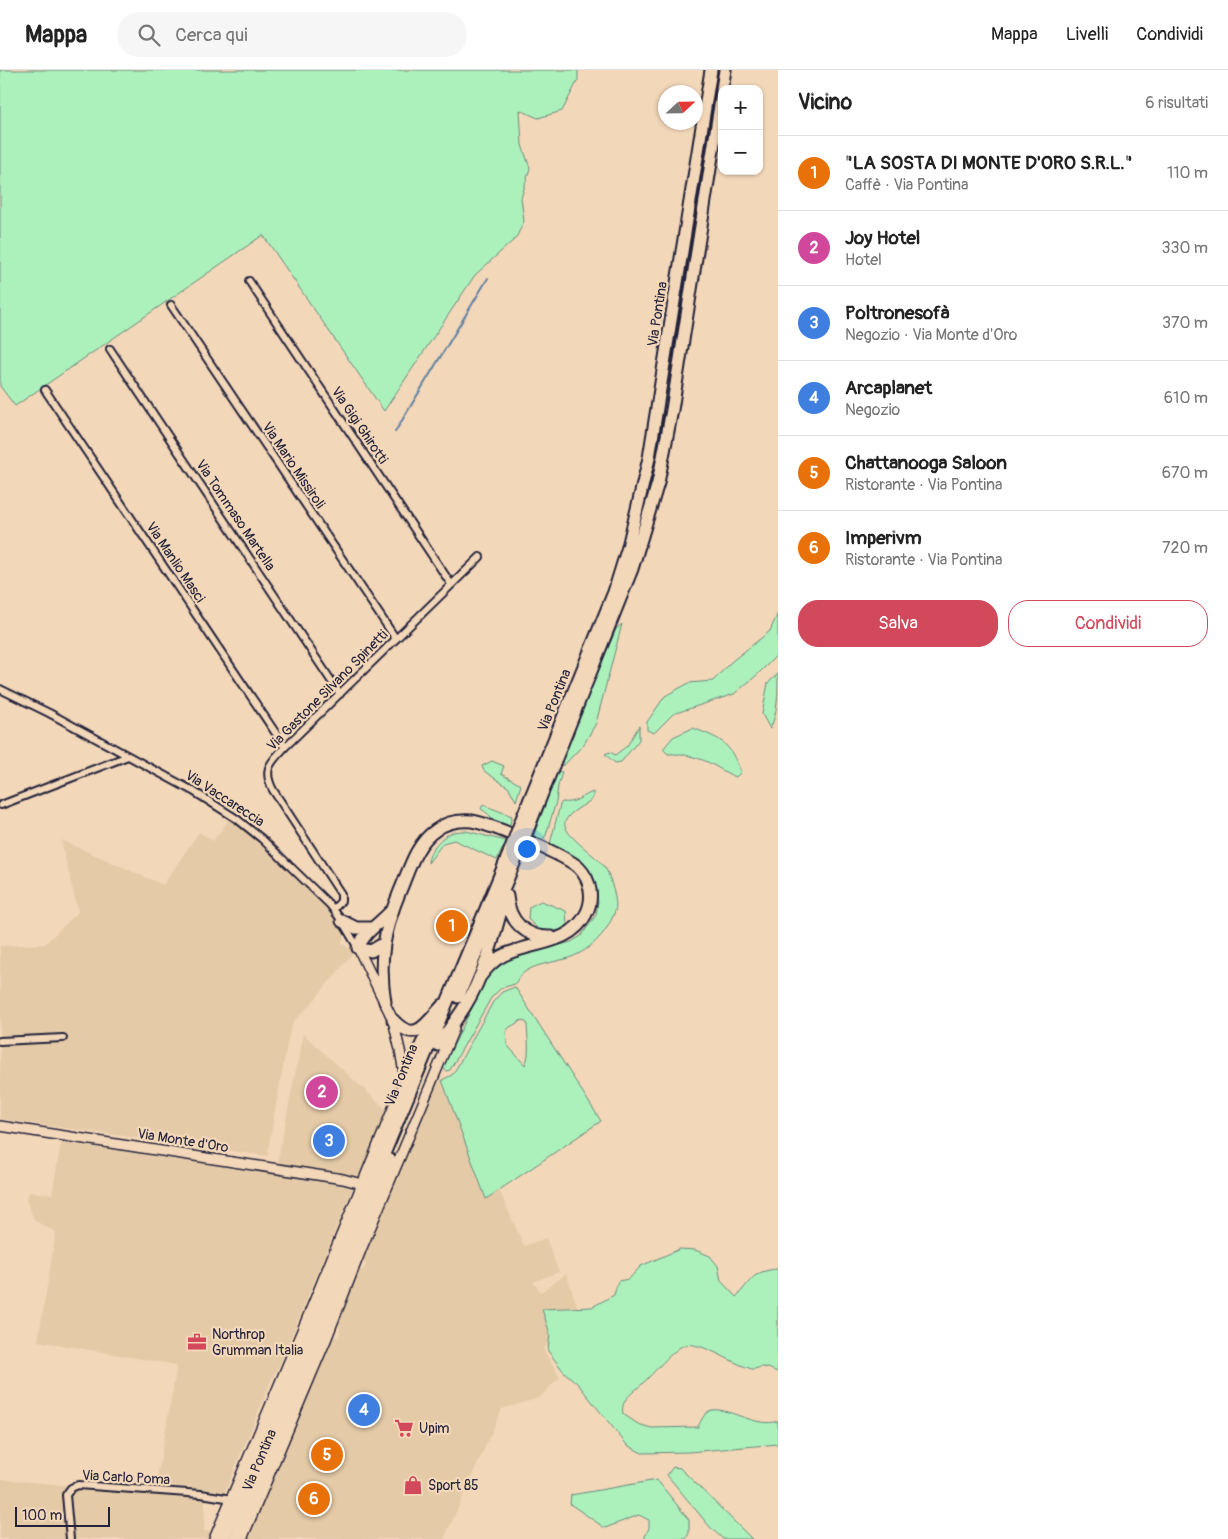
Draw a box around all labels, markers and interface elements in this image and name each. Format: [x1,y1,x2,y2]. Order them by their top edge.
search box [117,12,467,57]
text: Mappa [25,20,87,49]
icon: search [135,21,163,49]
text: Cerca qui [175,23,248,47]
text: Mappa [991,23,1038,46]
text: Livelli [1066,23,1108,46]
text: Condividi [1136,23,1203,46]
north arrow [658,85,703,130]
map controls [718,85,763,175]
button: + [718,85,763,130]
text: Vicino [798,89,852,116]
text: 6 risultati [1145,93,1208,113]
button: − [718,130,763,175]
text: "LA SOSTA DI MONTE D'ORO S.R.L." [845,151,1132,175]
text: 1 [811,163,817,183]
text: 110 m [1167,163,1208,183]
text: Caffè · Via Pontina [845,175,969,195]
text: Joy Hotel [845,226,920,250]
text: 2 [810,238,818,258]
text: 330 m [1162,238,1208,258]
text: Hotel [845,250,882,270]
street label: Via Pontina [644,280,671,348]
text: Poltronesofà [845,301,950,325]
text: 3 [810,313,818,333]
text: 370 m [1162,313,1208,333]
text: Negozio · Via Monte d'Oro [845,325,1017,345]
text: Arcaplanet [845,376,932,400]
street label: Via Gigi Ghirotti [328,384,392,467]
text: 4 [809,388,819,408]
text: 610 m [1164,388,1208,408]
text: Negozio [845,400,900,420]
street label: Via Mario Missiroli [258,419,329,512]
text: Chattanooga Saloon [845,451,1007,475]
street label: Via Tommaso Martella [192,457,279,574]
text: 5 [810,463,818,483]
text: 670 m [1162,463,1208,483]
text: Ristorante · Via Pontina [845,475,1002,495]
street label: Via Manlio Masci [142,519,209,606]
text: Imperivm [845,526,922,550]
text: 6 [809,538,819,558]
text: 720 m [1162,538,1208,558]
text: Ristorante · Via Pontina [845,550,1002,570]
button: Salva [798,600,998,647]
button: Condividi [1008,600,1208,647]
street label: Via Gastone Silvano Spinetti [263,626,392,754]
street label: Via Pontina [534,667,575,734]
street label: Via Vaccareccia [182,767,267,830]
your location [514,836,540,862]
pin: 1 [436,907,468,945]
street label: Via Pontina [381,1042,422,1109]
pin: 2 [306,1073,338,1111]
pin: 3 [313,1122,345,1160]
street label: Via Monte d'Oro [136,1125,230,1156]
place label: Northrop Grumman Italia [212,1326,303,1359]
office icon: Northrop Grumman Italia [186,1331,208,1353]
pin: 4 [348,1391,380,1429]
supermarket icon: Upim [393,1417,415,1439]
place label: Upim [419,1420,449,1437]
street label: Via Pontina [239,1427,280,1494]
pin: 5 [311,1436,343,1474]
street label: Via Carlo Poma [81,1467,170,1488]
shop icon: Sport 85 [402,1474,424,1496]
place label: Sport 85 [428,1477,479,1494]
pin: 6 [298,1480,330,1518]
scale bar [15,1504,110,1527]
text: 100 m [22,1507,62,1524]

